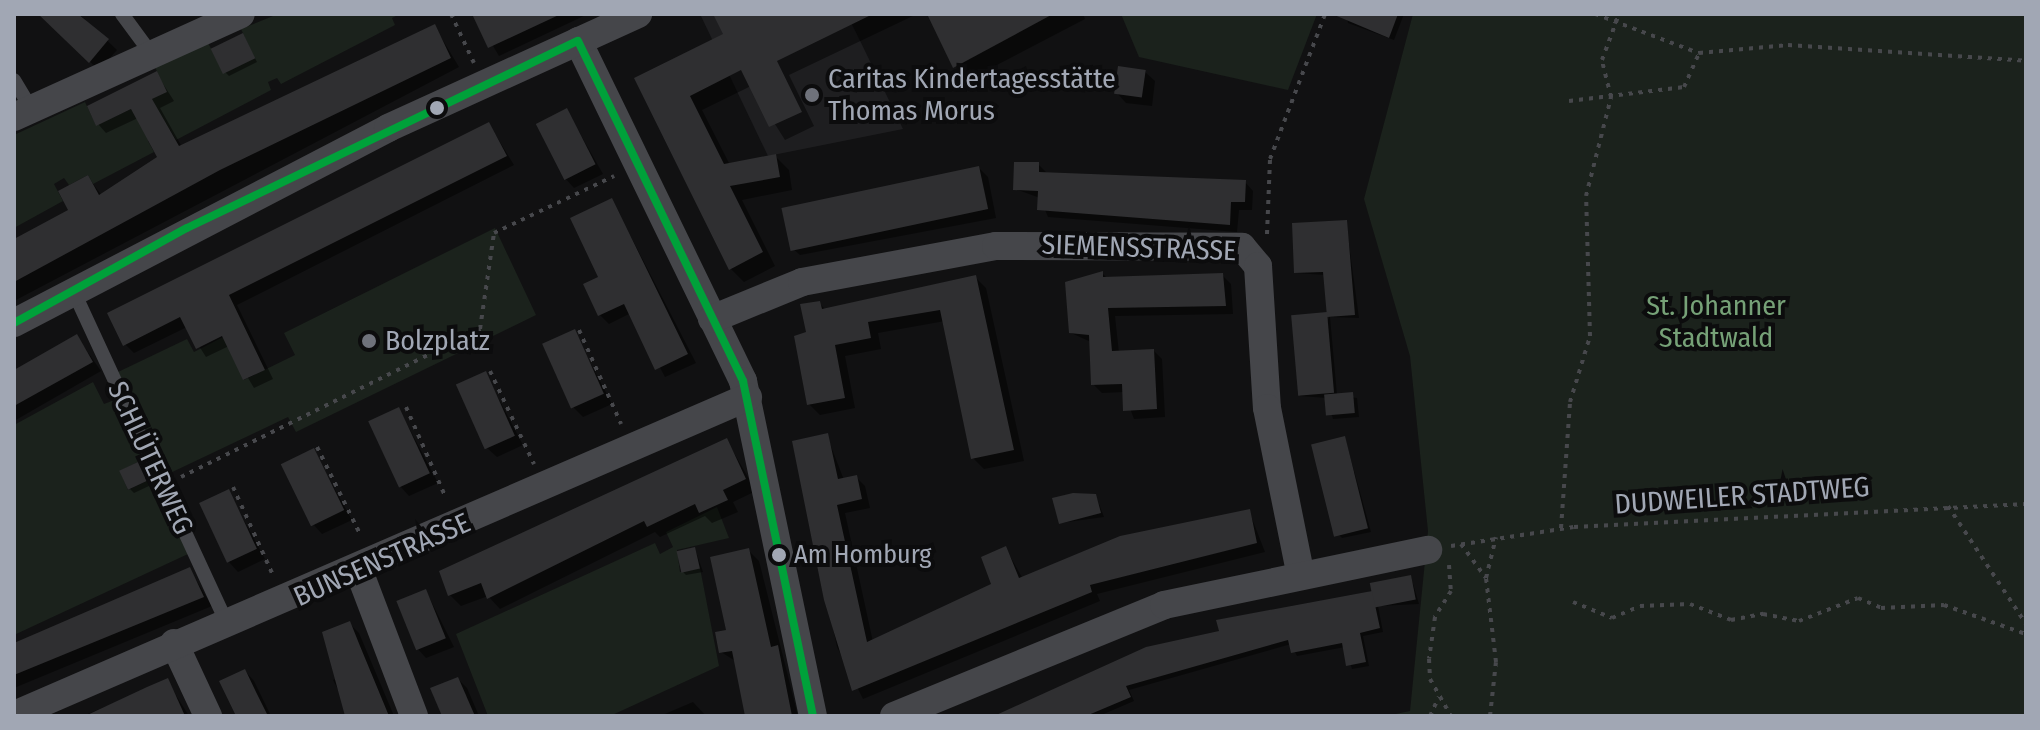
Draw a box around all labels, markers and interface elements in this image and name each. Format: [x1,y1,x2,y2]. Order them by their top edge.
place label: Caritas Kindertagesstätte Thomas Morus [828,62,1116,128]
marker: Caritas Kindertagesstätte Thomas Morus [803,86,821,104]
unlabelled marker [429,100,445,116]
street label: SIEMENSSTRASSE [1041,228,1237,268]
park label: St. Johanner Stadtwald [1646,289,1786,355]
place label: Bolzplatz [385,324,490,358]
marker: Bolzplatz [360,332,378,350]
street label: SCHLÜTERWEG [100,376,200,540]
street label: DUDWEILER STADTWEG [1613,470,1871,522]
street label: BUNSENSTRASSE [289,506,475,614]
place label: Am Homburg [794,539,932,571]
marker: Am Homburg [771,547,787,563]

